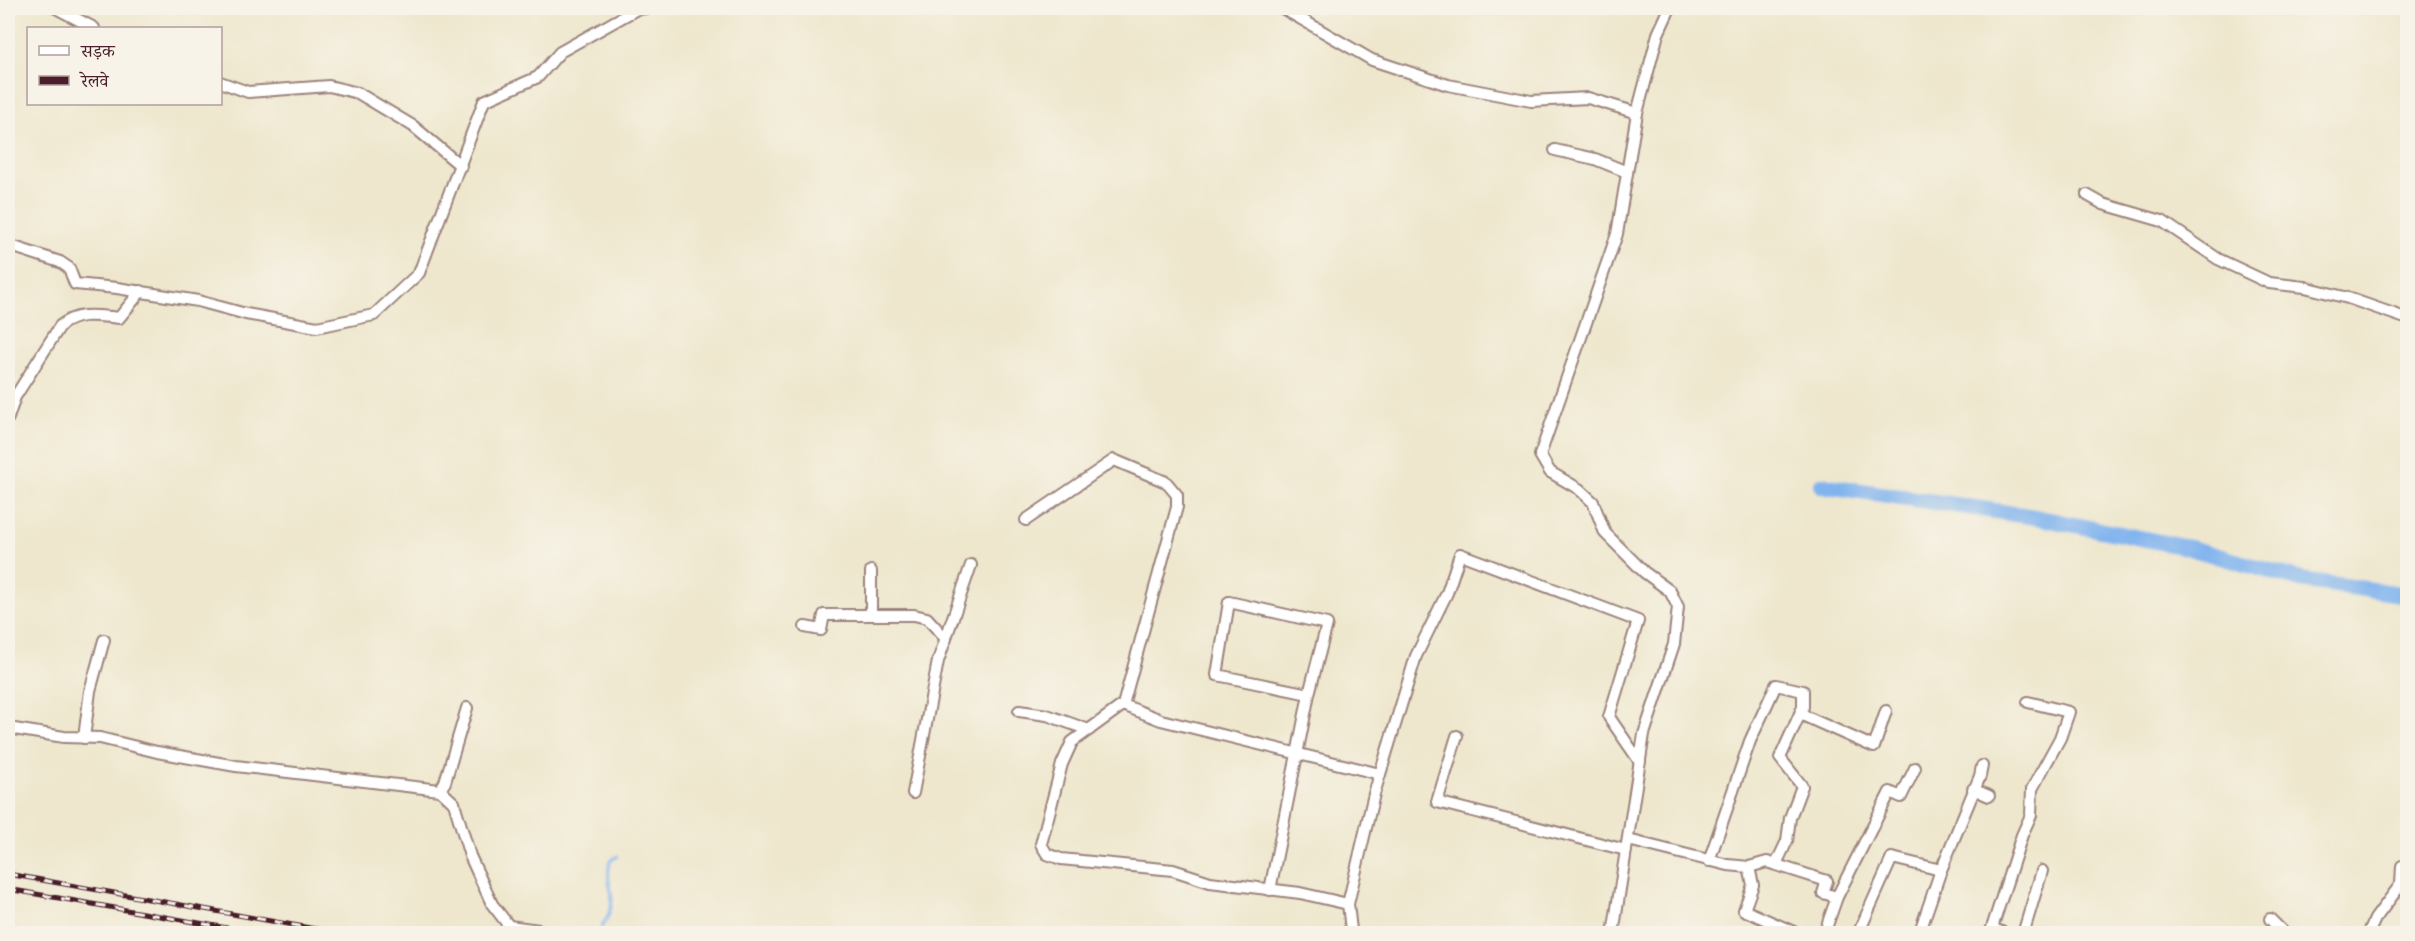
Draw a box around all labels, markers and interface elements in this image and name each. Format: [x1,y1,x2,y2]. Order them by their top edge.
legend [27,27,222,105]
text: सड़क [80,40,116,62]
text: रेलवे [79,70,110,92]

